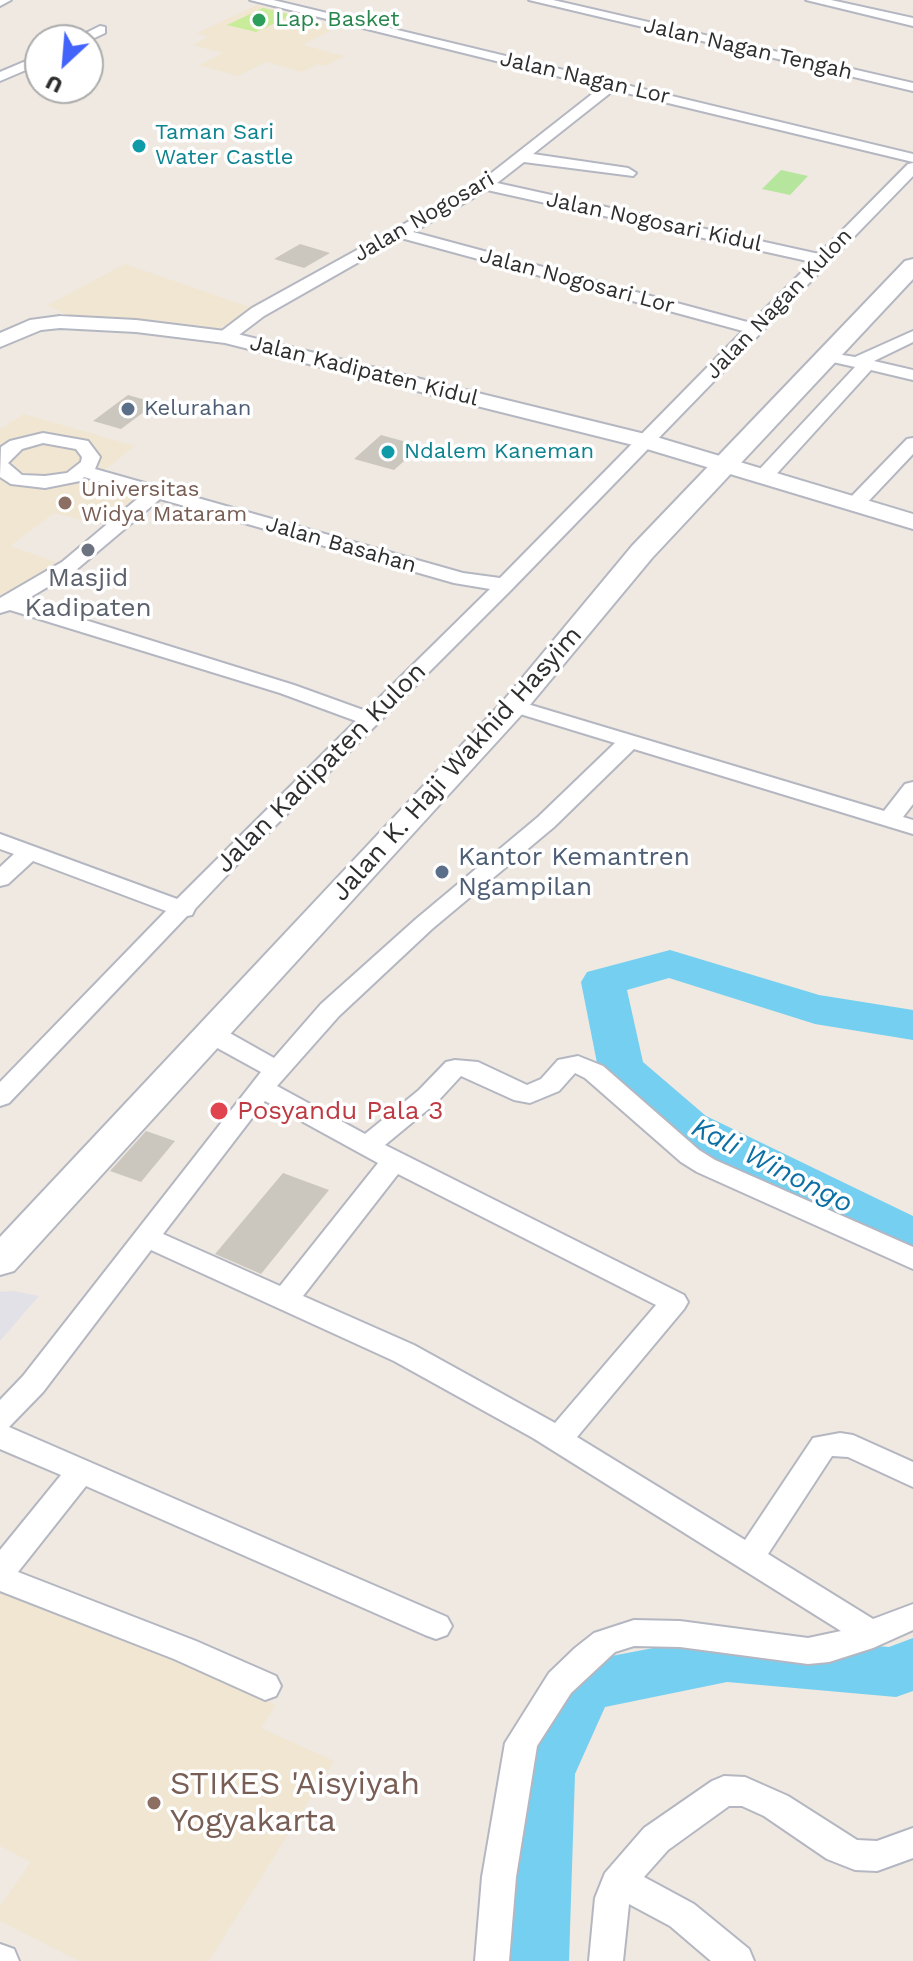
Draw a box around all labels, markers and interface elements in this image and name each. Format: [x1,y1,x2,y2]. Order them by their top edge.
place label: Lap. Basket [275,7,399,33]
marker: Lap. Basket [250,11,268,29]
street label: Jalan Nagan Tengah [641,12,855,86]
north arrow [24,24,104,104]
street label: Jalan Nagan Lor [497,46,673,110]
text: U [42,70,67,99]
place label: Taman Sari Water Castle [155,120,293,172]
marker: Taman Sari Water Castle [130,137,148,155]
street label: Jalan Nogosari [349,166,499,268]
street label: Jalan Nogosari Kidul [544,186,764,258]
street label: Jalan Nagan Kulon [700,223,858,385]
street label: Jalan Nogosari Lor [477,242,677,320]
street label: Jalan Kadipaten Kidul [247,330,481,412]
place label: Kelurahan [144,396,251,422]
marker: Kelurahan [119,400,137,418]
place label: Ndalem Kaneman [404,439,594,465]
marker: Ndalem Kaneman [379,443,397,461]
place label: Universitas Widya Mataram [81,477,247,528]
marker: Universitas Widya Mataram [56,494,74,512]
street label: Jalan Basahan [263,511,419,579]
marker: Masjid Kadipaten [79,541,97,559]
place label: Masjid Kadipaten [24,562,152,624]
street label: Jalan K. Haji Wakhid Hasyim [325,620,589,908]
street label: Jalan Kadipaten Kulon [209,656,433,880]
place label: Kantor Kemantren Ngampilan [458,841,690,902]
marker: Kantor Kemantren Ngampilan [433,863,451,881]
place label: Posyandu Pala 3 [237,1095,444,1127]
marker: Posyandu Pala 3 [208,1100,230,1122]
water label: Kali Winongo [686,1111,858,1221]
place label: STIKES 'Aisyiyah Yogyakarta [170,1766,420,1841]
marker: STIKES 'Aisyiyah Yogyakarta [145,1794,163,1812]

